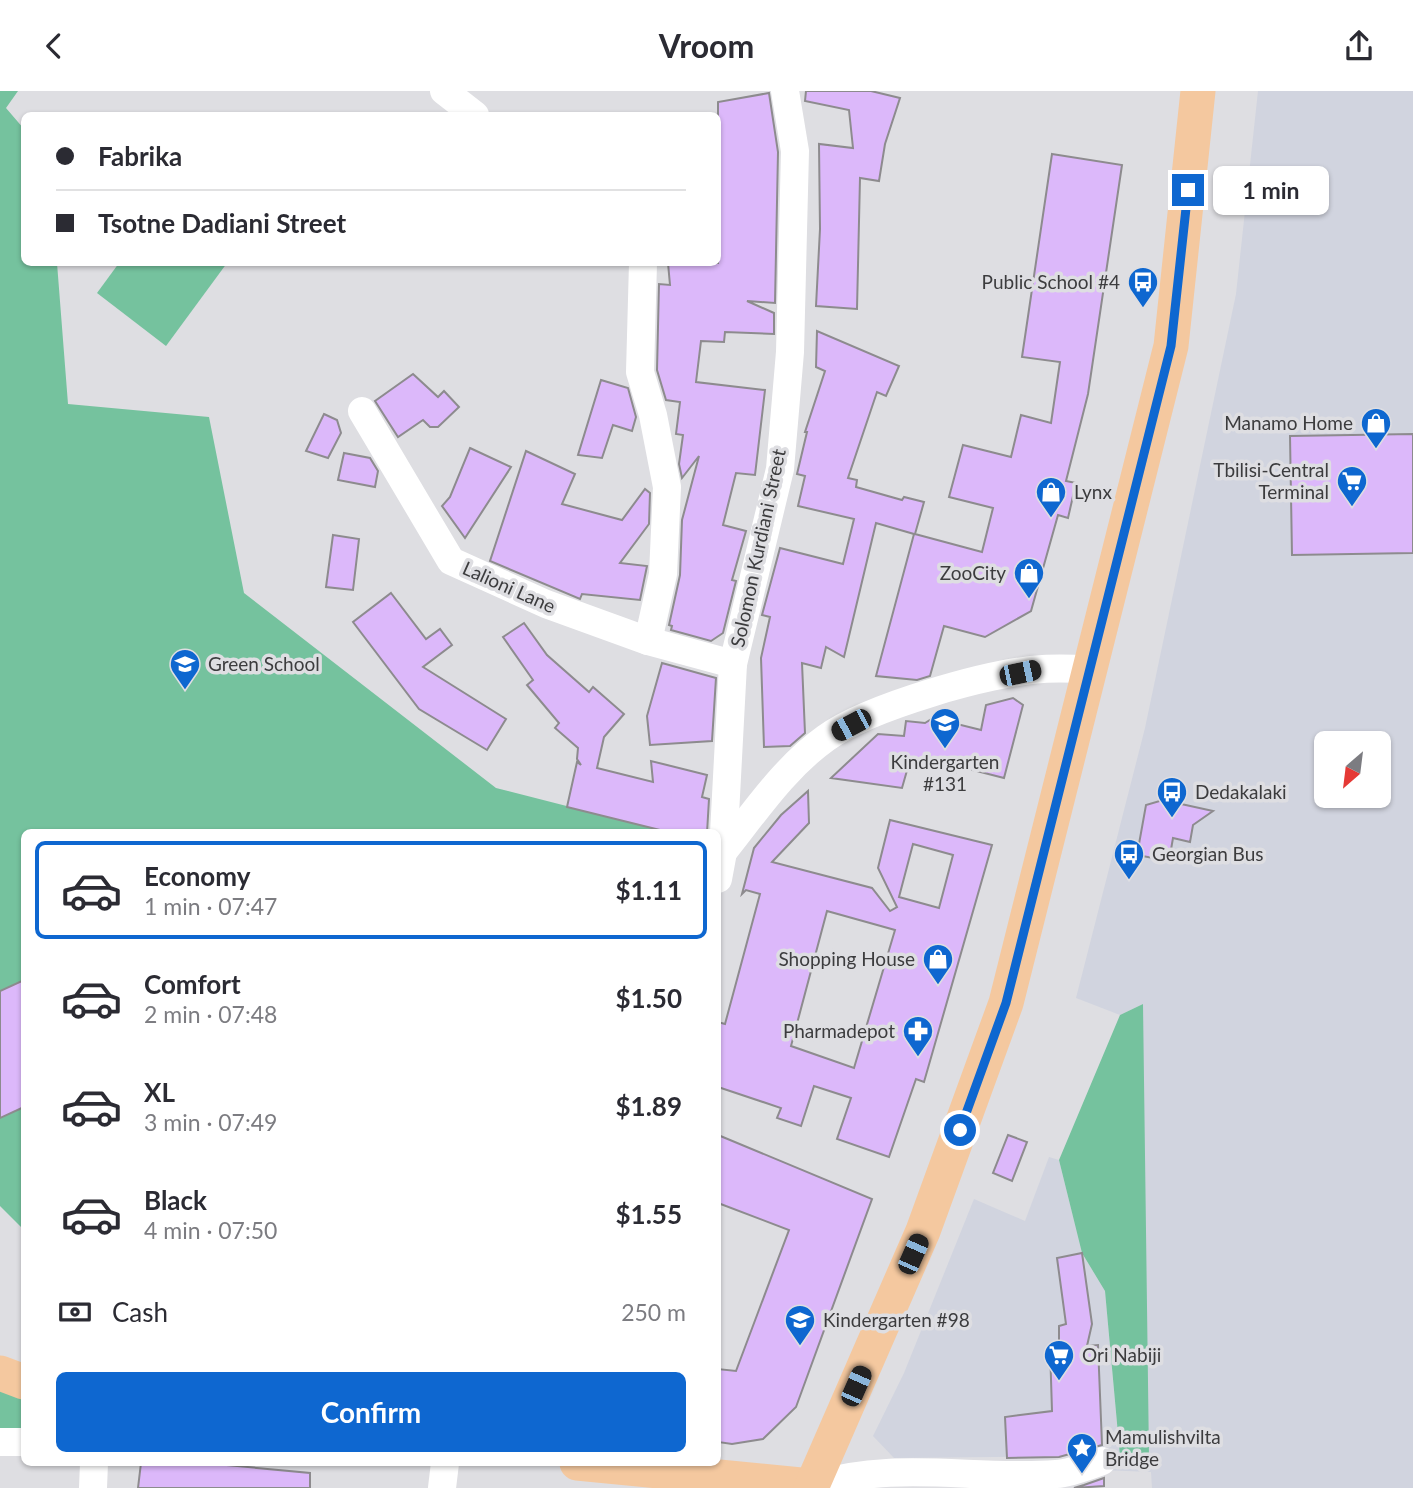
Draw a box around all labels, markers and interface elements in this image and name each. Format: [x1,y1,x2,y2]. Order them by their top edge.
text: Vroom [659,26,754,65]
icon: back [35,27,73,65]
icon: share [1340,27,1378,65]
text: Fabrika [98,140,182,172]
callout: 1 min [1212,165,1328,215]
route end [1172,174,1204,206]
text: 1 min [1242,176,1300,204]
text: Tsotne Dadiani Street [98,207,346,239]
bus stop icon: Public School #4 [1126,265,1160,309]
place label: Public School #4 [982,270,1120,293]
shop icon: Manamo Home [1359,406,1393,450]
place label: Manamo Home [1224,411,1353,434]
street label: Solomon Kurdiani Street [725,446,790,649]
place label: Tbilisi-Central Terminal [1213,458,1329,503]
supermarket icon: Tbilisi-Central Terminal [1335,464,1369,508]
shop icon: Lynx [1034,475,1068,519]
place label: Lynx [1074,480,1112,503]
street label: Lalioni Lane [459,556,559,617]
shop icon: ZooCity [1012,556,1046,600]
place label: ZooCity [940,561,1006,584]
school or university icon: Green School [168,647,202,691]
place label: Green School [208,652,320,675]
car [998,658,1043,688]
car [828,706,875,744]
school or university icon: Kindergarten #131 [928,706,962,750]
north arrow [1314,731,1391,809]
map controls [1314,731,1391,808]
place label: Kindergarten #131 [891,750,999,795]
bus stop icon: Dedakalaki [1155,775,1189,819]
place label: Dedakalaki [1195,780,1287,803]
bus stop icon: Georgian Bus [1112,837,1146,881]
place label: Georgian Bus [1152,842,1264,865]
icon: car [60,859,123,922]
text: Economy [144,860,250,892]
text: $1.11 [616,874,682,906]
text: 1 min · 07:47 [144,892,277,920]
shop icon: Shopping House [921,942,955,986]
place label: Shopping House [778,947,915,970]
icon: car [60,967,123,1030]
text: Comfort [144,968,241,1000]
text: $1.50 [616,982,682,1014]
text: 2 min · 07:48 [144,1000,277,1028]
pharmacy icon: Pharmadepot [901,1014,935,1058]
place label: Pharmadepot [783,1019,895,1042]
icon: car [60,1075,123,1138]
text: XL [144,1076,175,1108]
text: $1.89 [616,1090,682,1122]
text: 3 min · 07:49 [144,1108,277,1136]
route start [944,1114,976,1146]
icon: car [60,1183,123,1246]
text: Black [144,1184,207,1216]
text: $1.55 [616,1198,682,1230]
text: 4 min · 07:50 [144,1216,277,1244]
car [895,1231,932,1277]
icon: cash [56,1293,94,1331]
text: Cash [112,1296,168,1328]
text: 250 m [621,1298,686,1326]
school or university icon: Kindergarten #98 [783,1303,817,1347]
place label: Kindergarten #98 [823,1308,970,1331]
supermarket icon: Ori Nabiji [1042,1338,1076,1382]
place label: Ori Nabiji [1082,1343,1161,1366]
car [838,1363,875,1409]
button: Confirm [56,1372,686,1452]
place label: Mamulishvilta Bridge [1105,1425,1221,1470]
place icon: Mamulishvilta Bridge [1065,1431,1099,1475]

